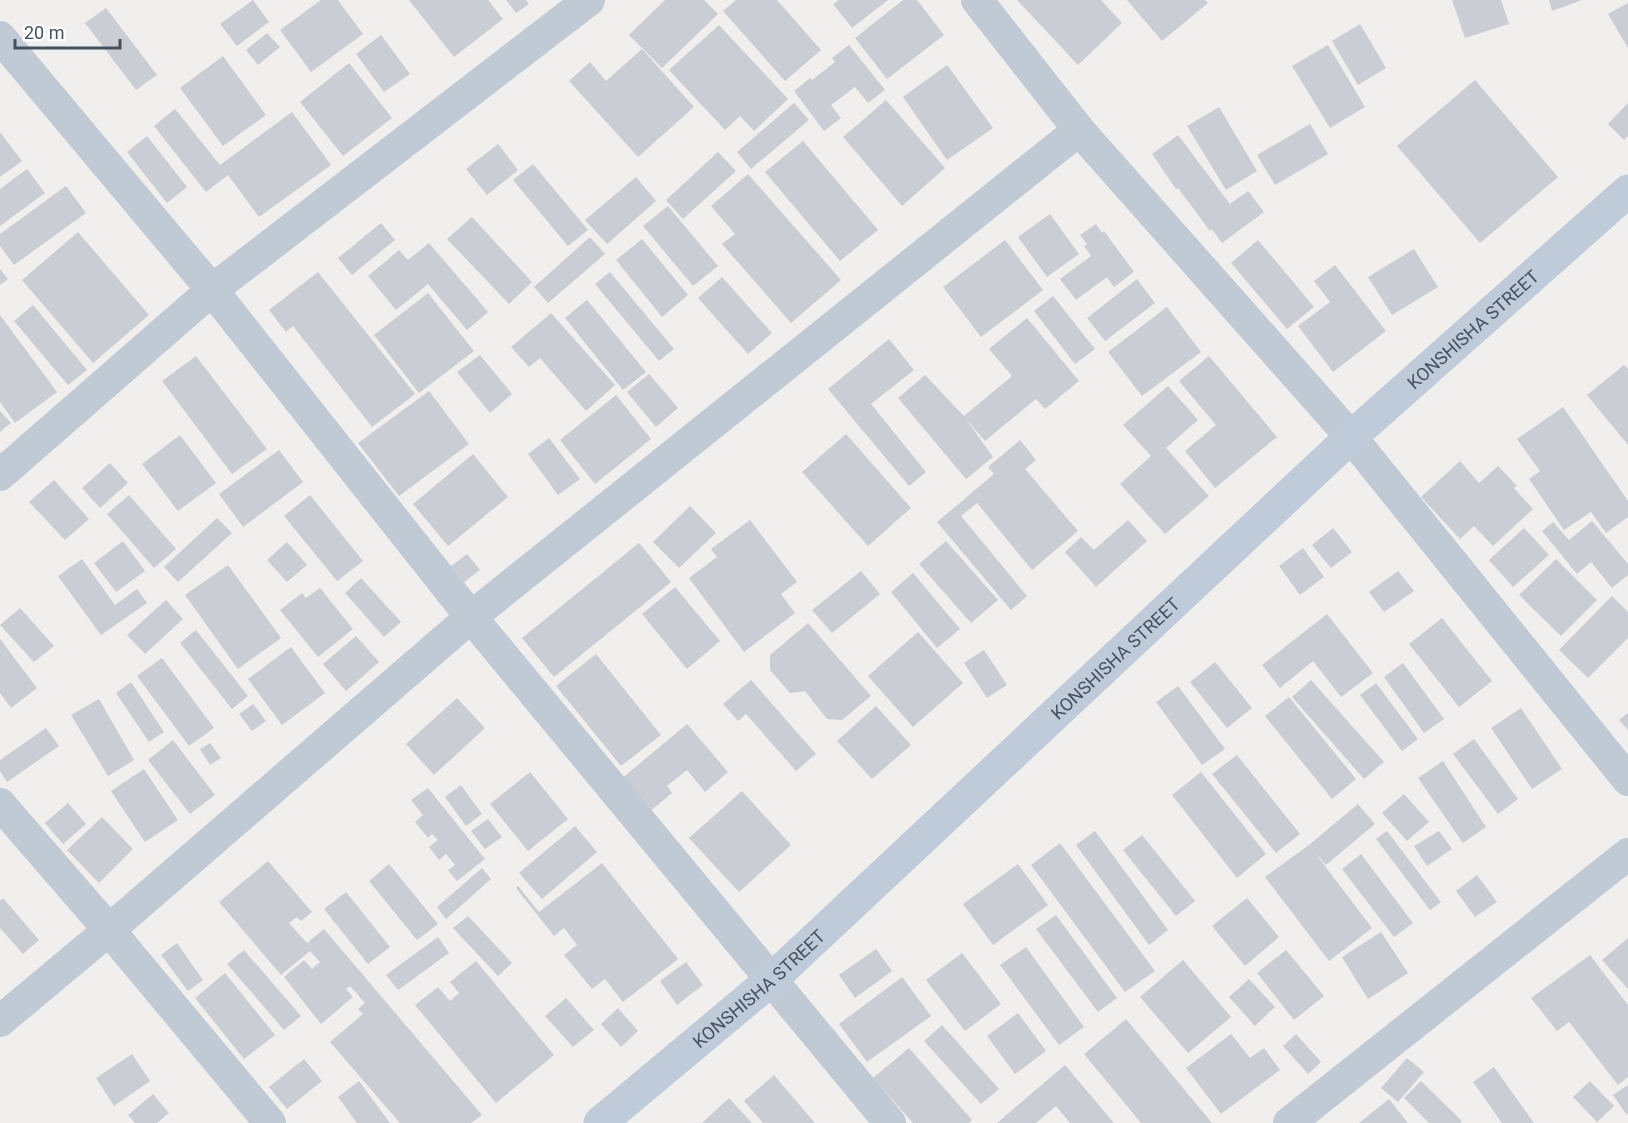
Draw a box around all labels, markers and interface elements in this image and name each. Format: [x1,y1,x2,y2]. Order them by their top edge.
scale bar [15,12,120,50]
text: 20 m [24,22,64,43]
street label: KONSHISHA STREET [1403,265,1543,393]
street label: KONSHISHA STREET [1046,593,1184,723]
street label: KONSHISHA STREET [688,925,829,1052]

